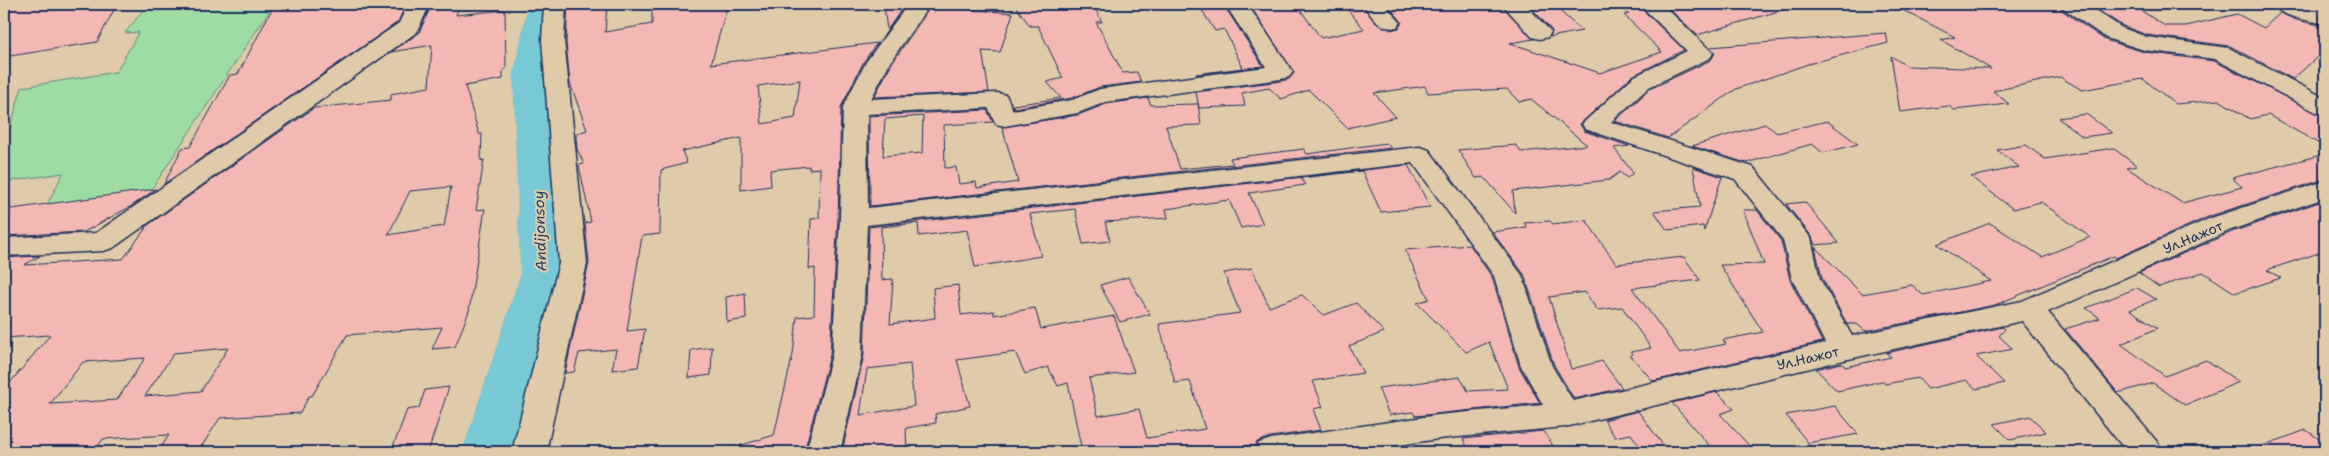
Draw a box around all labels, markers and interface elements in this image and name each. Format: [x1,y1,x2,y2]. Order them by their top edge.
water label: Andijonsoy [529,190,551,272]
street label: Ул.Нажот [2160,216,2226,258]
street label: Ул.Нажот [1775,342,1842,374]

